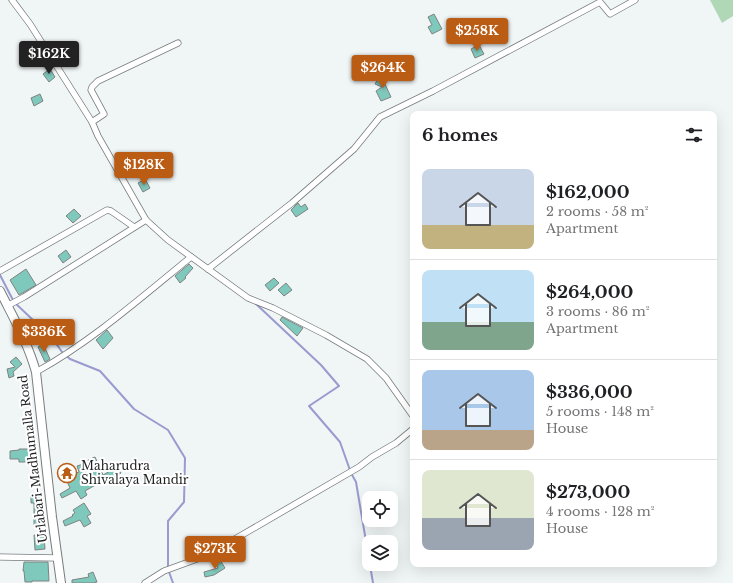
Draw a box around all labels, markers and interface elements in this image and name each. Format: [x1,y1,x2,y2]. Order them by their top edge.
pin: $258K [449,18,505,52]
text: $258K [455,22,499,39]
pin: $162K [21,41,77,75]
text: $162K [28,45,70,62]
pin: $264K [355,55,411,89]
text: $264K [361,59,405,76]
icon: filters [683,124,705,146]
text: 6 homes [422,125,498,146]
pin: $128K [116,152,172,186]
text: $128K [123,156,165,173]
text: $162,000 [546,182,630,203]
icon: home [454,185,502,233]
text: 2 rooms · 58 m² [546,203,648,220]
text: Apartment [546,220,618,237]
text: $264,000 [546,282,633,303]
icon: home [454,286,502,334]
text: 3 rooms · 86 m² [546,303,649,320]
pin: $336K [16,319,72,353]
text: Apartment [546,320,618,337]
text: $336K [22,323,66,340]
street label: Urlabari-Madhumalla Road [15,374,50,544]
text: $336,000 [546,382,633,403]
icon: home [454,386,502,434]
text: 5 rooms · 148 m² [546,403,654,420]
text: House [546,420,588,437]
place label: Maharudra Shivalaya Mandir [81,458,189,487]
temple icon: Maharudra Shivalaya Mandir [56,462,78,484]
text: $273,000 [546,482,630,503]
icon: home [454,486,502,534]
map controls [362,491,398,571]
button: locate [362,491,398,527]
text: 4 rooms · 128 m² [546,503,655,520]
text: House [546,520,588,537]
button: layers [362,535,398,571]
pin: $273K [187,536,243,570]
text: $273K [194,540,236,557]

